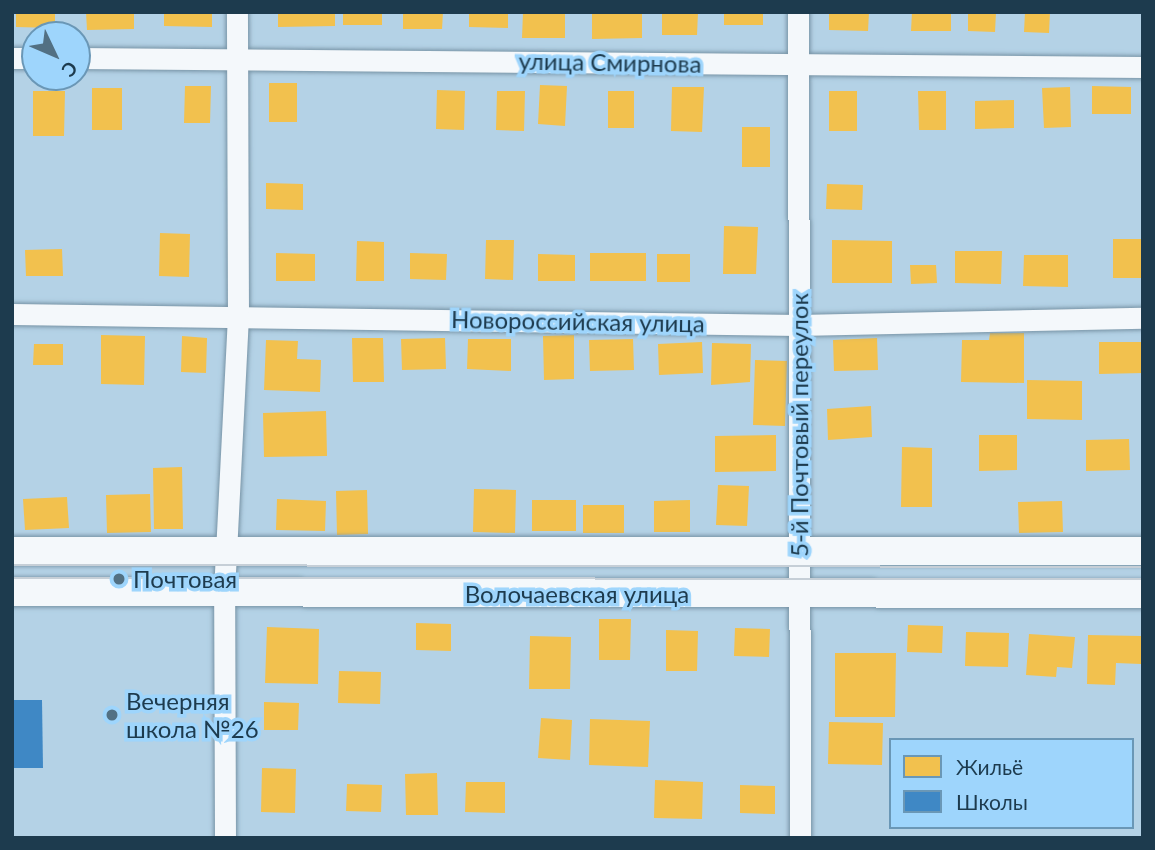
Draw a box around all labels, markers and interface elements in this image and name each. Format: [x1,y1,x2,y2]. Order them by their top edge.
north arrow [21,21,91,91]
street label: улица Смирнова [518,46,702,78]
text: С [57,57,83,82]
street label: 5-й Почтовый переулок [785,293,813,557]
street label: Новороссийская улица [451,304,705,338]
place label: Почтовая [133,565,237,593]
marker: Почтовая [111,571,127,587]
street label: Волочаевская улица [465,580,689,608]
place label: Вечерняя школа №26 [126,687,259,743]
marker: Вечерняя школа №26 [104,707,120,723]
legend [889,738,1134,829]
text: Жильё [956,754,1023,779]
text: Школы [956,789,1028,814]

